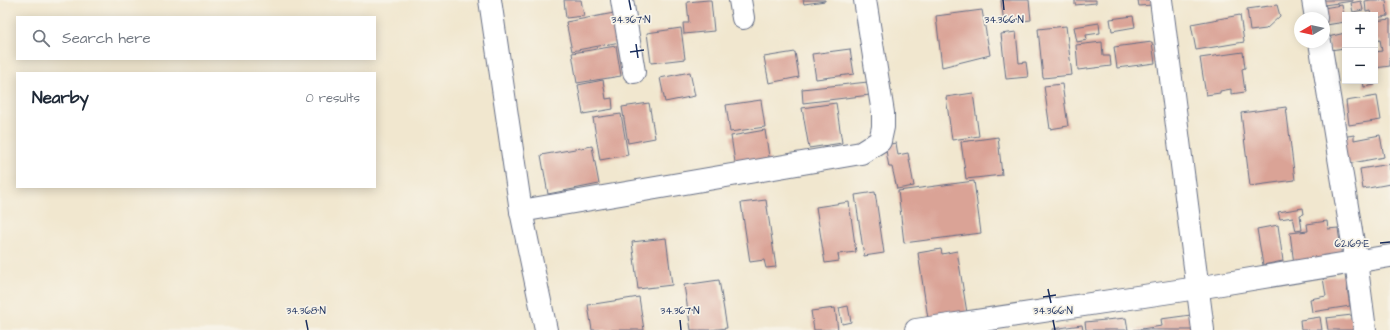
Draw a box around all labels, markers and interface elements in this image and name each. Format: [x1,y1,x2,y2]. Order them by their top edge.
north arrow [1294,12,1330,48]
map controls [1342,12,1378,84]
button: + [1342,12,1378,48]
text: 34.367°N [611,13,651,27]
text: 34.366°N [984,13,1024,27]
search box [16,16,376,60]
icon: search [30,27,52,49]
text: Search here [62,28,151,49]
button: − [1342,48,1378,84]
text: Nearby [32,86,89,110]
text: 0 results [305,89,360,107]
text: 62.169°E [1335,237,1369,251]
text: 34.368°N [286,304,326,318]
text: 34.367°N [660,304,700,318]
text: 34.366°N [1033,304,1073,318]

